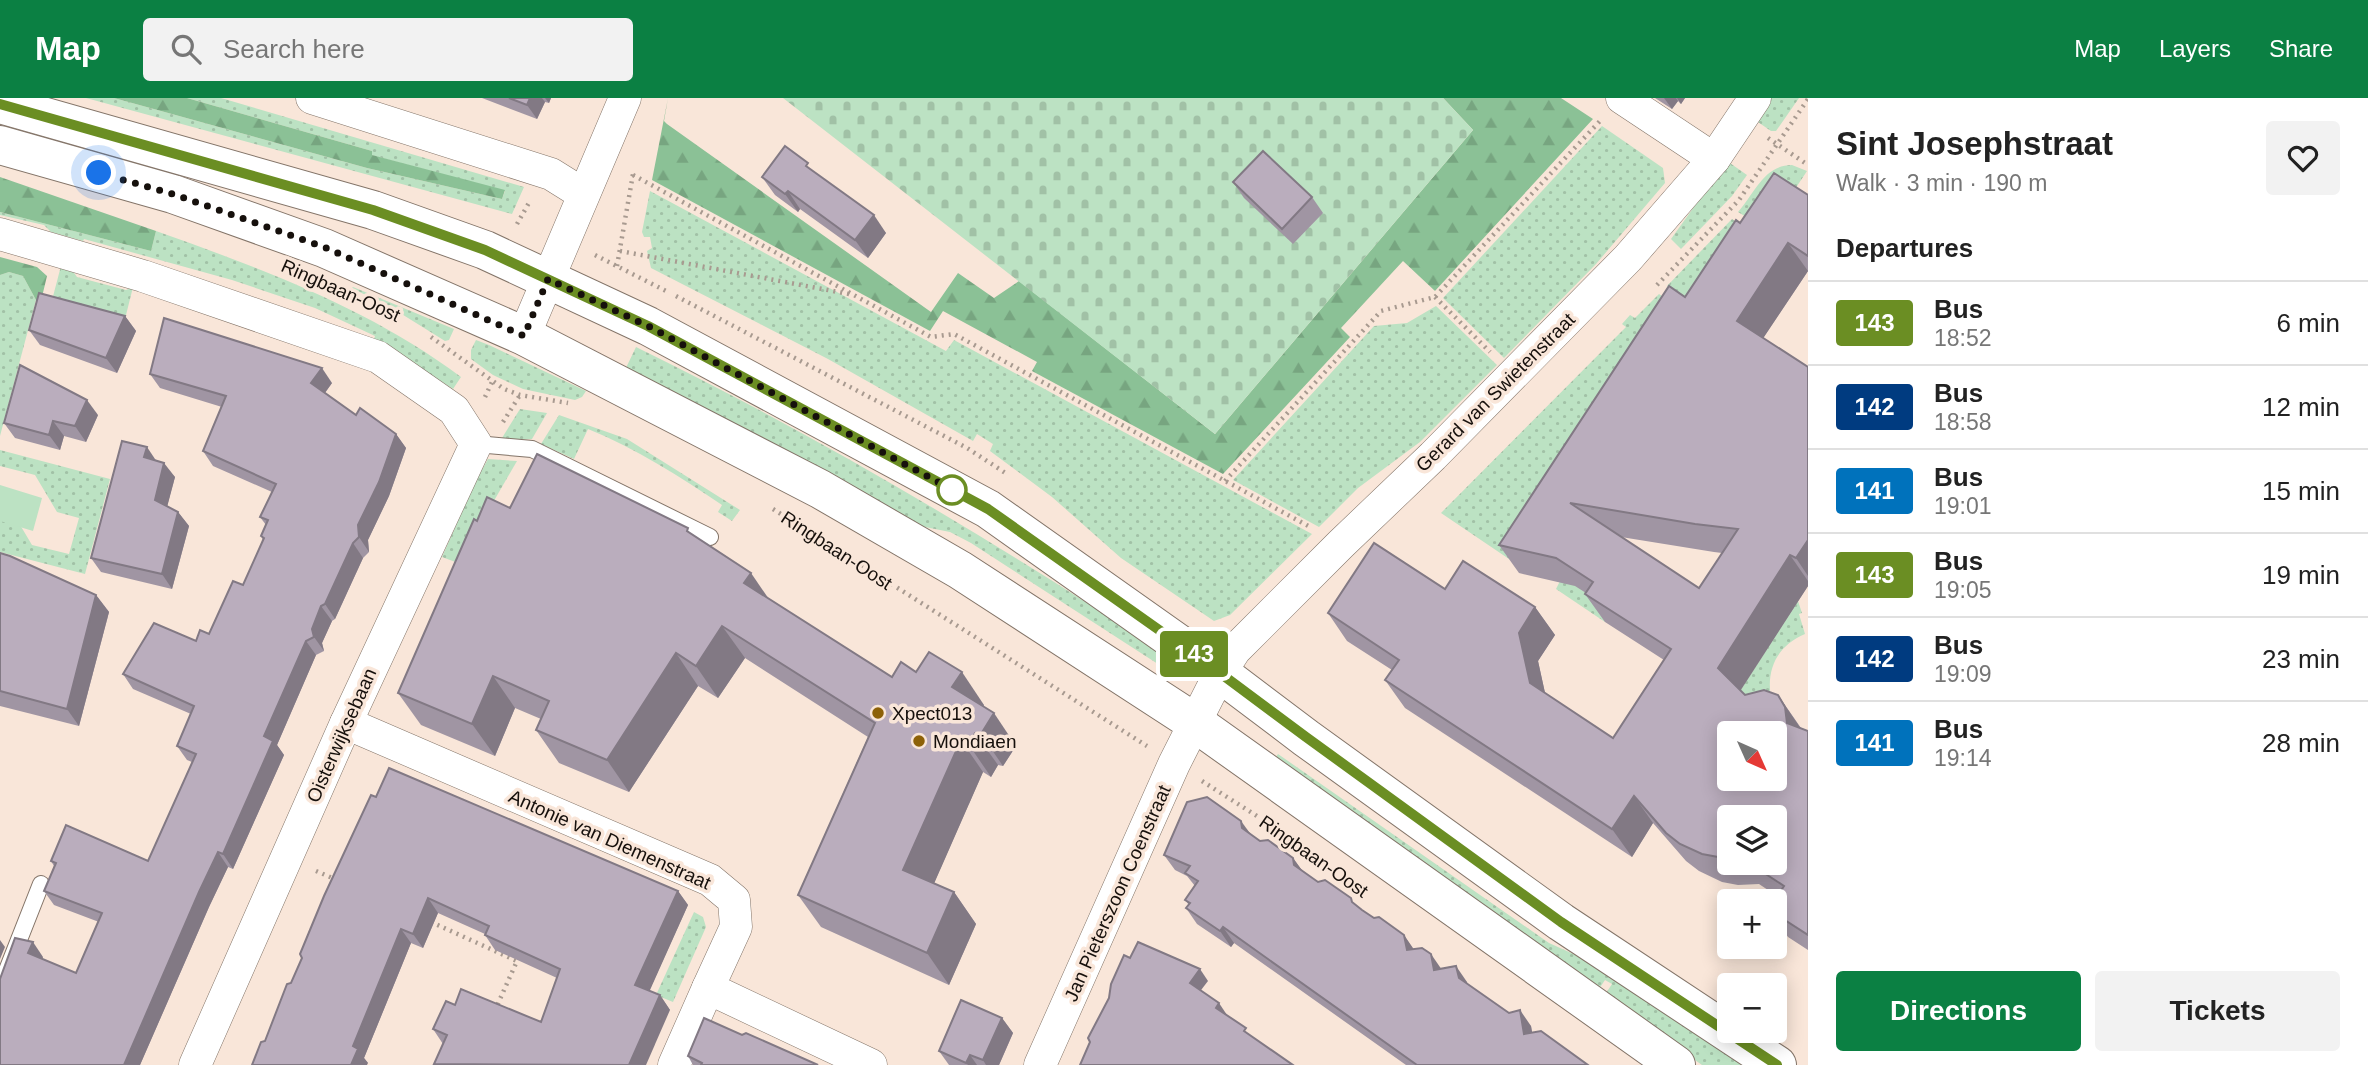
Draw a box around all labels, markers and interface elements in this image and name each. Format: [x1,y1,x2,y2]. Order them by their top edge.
search box [143,18,633,81]
text: Map [35,30,101,67]
icon: search [167,30,205,68]
text: Search here [223,34,365,64]
text: Map [2074,35,2121,62]
text: Layers [2159,35,2231,62]
text: Share [2269,35,2333,62]
button: heart [2266,121,2340,195]
text: Sint Josephstraat [1836,125,2113,162]
your location [81,155,116,190]
text: Walk · 3 min · 190 m [1836,170,2047,196]
text: Departures [1836,233,1973,263]
street label: Ringbaan-Oost [278,255,404,326]
text: Bus [1934,294,1983,324]
street label: Gerard van Swietenstraat [1412,308,1579,476]
text: 6 min [2276,308,2340,338]
text: 143 [1854,309,1895,336]
text: 18:52 [1934,325,1992,351]
text: Bus [1934,378,1983,408]
text: 12 min [2262,392,2340,422]
text: 142 [1854,393,1895,420]
text: 18:58 [1934,409,1992,435]
text: Bus [1934,462,1983,492]
unlabelled marker [937,475,967,505]
text: 15 min [2262,476,2340,506]
text: 141 [1854,477,1895,504]
text: 19:01 [1934,493,1992,519]
street label: Ringbaan-Oost [777,507,897,594]
text: Bus [1934,546,1983,576]
text: 19 min [2262,560,2340,590]
text: 143 [1854,561,1895,588]
text: 19:05 [1934,577,1992,603]
text: Bus [1934,630,1983,660]
line badge: 143 [1154,631,1234,677]
text: 143 [1174,640,1214,667]
text: 23 min [2262,644,2340,674]
text: 142 [1854,645,1895,672]
text: 19:09 [1934,661,1992,687]
street label: Oisterwijksebaan [302,665,380,806]
place label: Xpect013 [892,703,972,724]
marker: Xpect013 [870,705,886,721]
text: Bus [1934,714,1983,744]
north arrow [1717,721,1787,791]
map controls [1717,721,1787,1043]
text: 28 min [2262,728,2340,758]
text: 141 [1854,729,1895,756]
place label: Mondiaen [933,731,1016,752]
marker: Mondiaen [911,733,927,749]
text: 19:14 [1934,745,1992,771]
street label: Jan Pieterszoon Coenstraat [1060,781,1175,1005]
street label: Antonie van Diemenstraat [506,785,715,894]
button: layers [1717,805,1787,875]
street label: Ringbaan-Oost [1255,811,1373,902]
button: + [1717,889,1787,959]
button: Directions [1836,971,2081,1051]
button: Tickets [2095,971,2340,1051]
button: − [1717,973,1787,1043]

